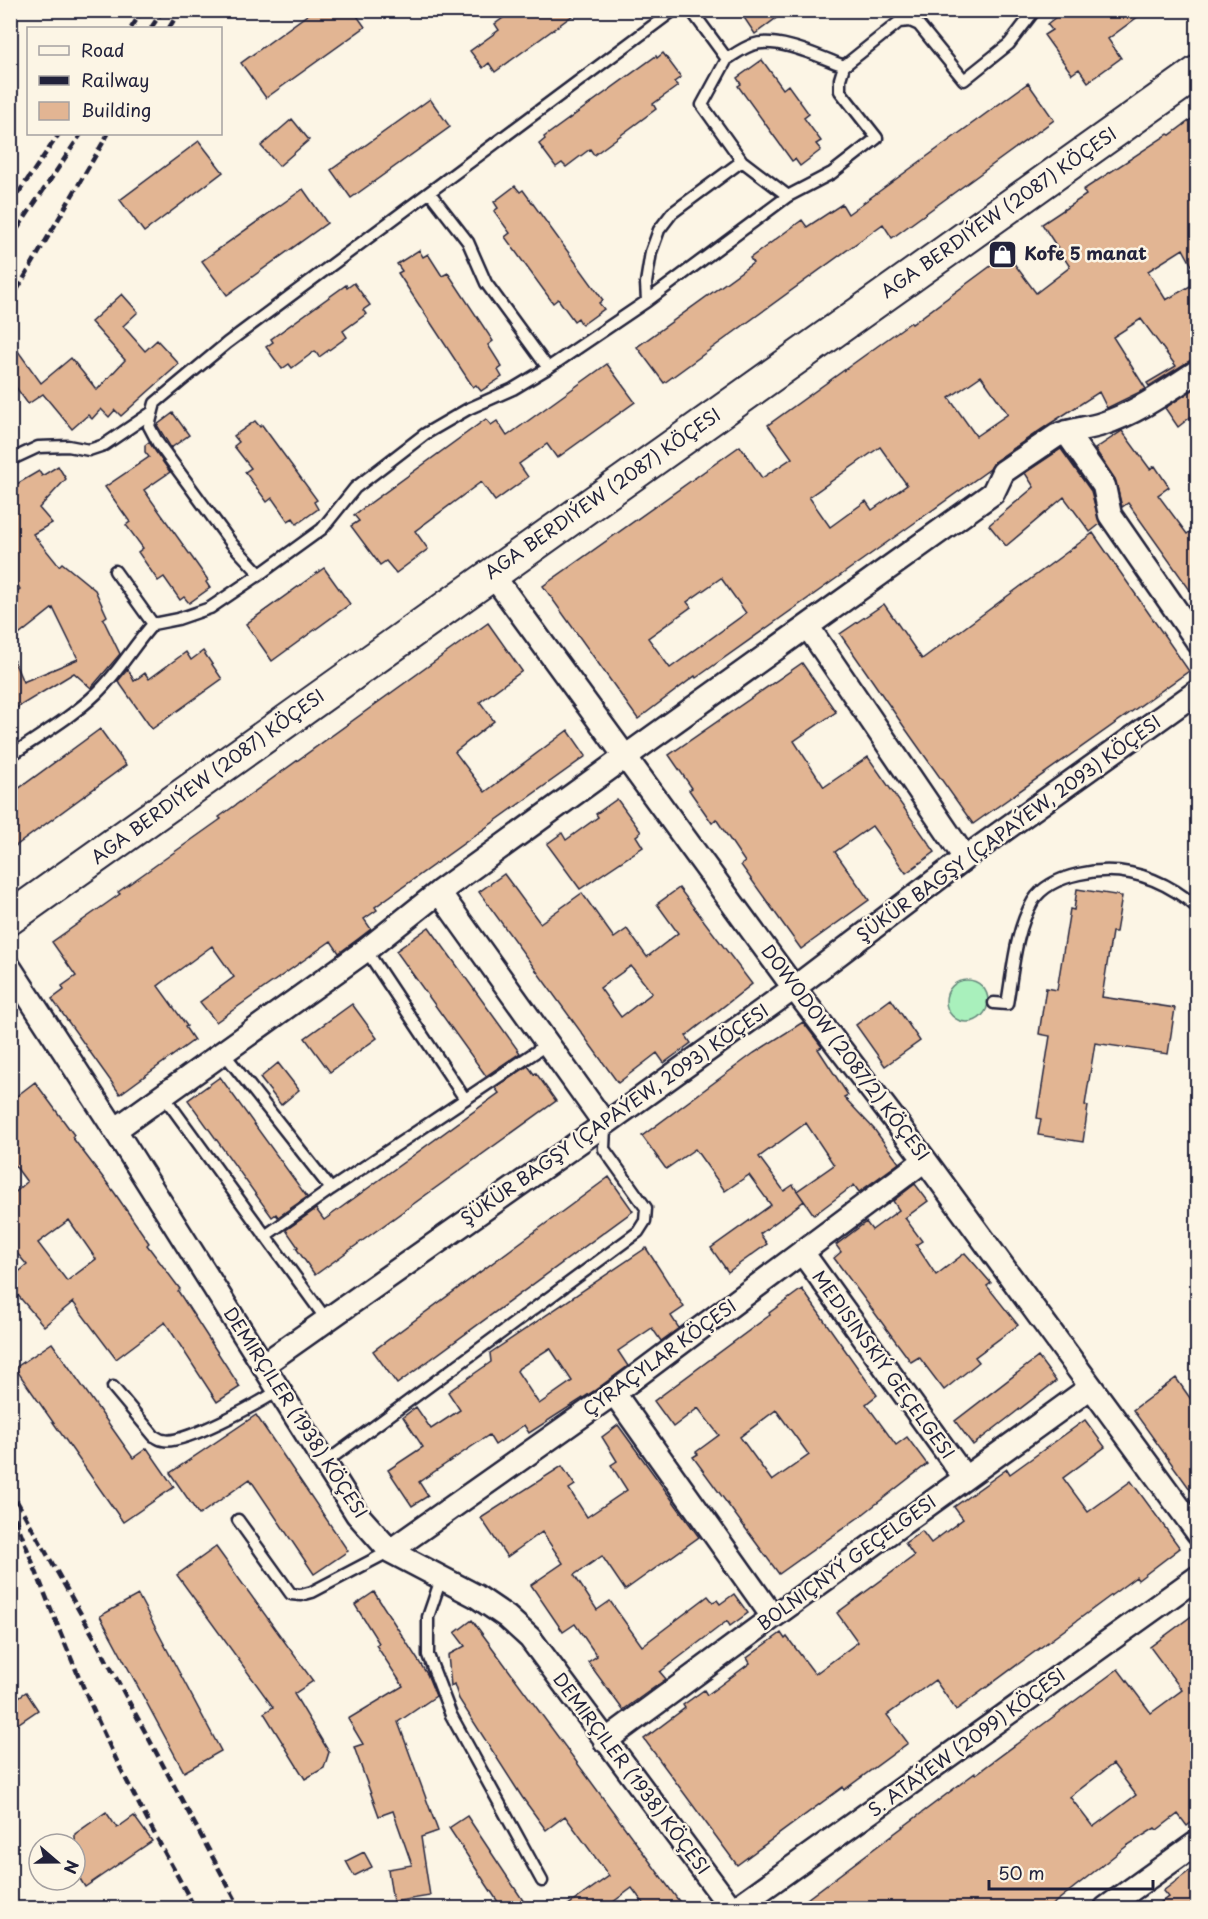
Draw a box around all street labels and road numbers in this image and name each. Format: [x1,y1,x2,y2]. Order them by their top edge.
street label: AGA BERDIÝEW (2087) KÖÇESI [875,120,1122,304]
street label: AGA BERDIÝEW (2087) KÖÇESI [479,401,726,585]
street label: AGA BERDIÝEW (2087) KÖÇESI [85,682,329,870]
street label: ŞÜKÜR BAGŞY (ÇAPAÝEW, 2093) KÖÇESI [850,708,1166,948]
street label: DOWODOW (2087/2) KÖÇESI [756,938,937,1166]
street label: ŞÜKÜR BAGŞY (ÇAPAÝEW, 2093) KÖÇESI [455,996,774,1231]
street label: MEDISINSKIÝ GEÇELGESI [806,1264,962,1464]
street label: ÇYRAÇYLAR KÖÇESI [577,1292,742,1422]
street label: DEMIRÇILER (1938) KÖÇESI [218,1301,375,1523]
street label: BOLNIÇNYÝ GEÇELGESI [751,1487,941,1636]
street label: S. ATAÝEW (2099) KÖÇESI [862,1661,1071,1823]
street label: DEMIRÇILER (1938) KÖÇESI [547,1666,717,1880]

